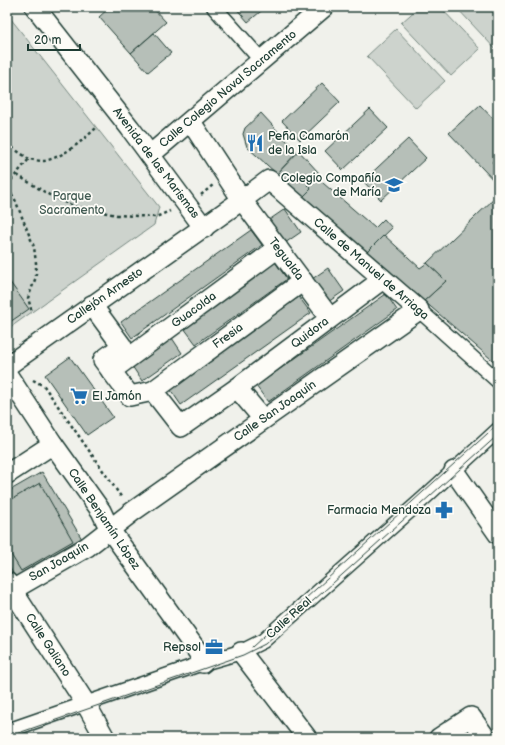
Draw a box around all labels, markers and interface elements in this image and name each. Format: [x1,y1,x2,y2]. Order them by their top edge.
scale bar [28,26,80,52]
street label: Calle Colegio Naval Sacramento [156,27,300,151]
text: 20 m [34,33,61,48]
street label: Avenida de las Marismas [109,105,203,221]
place label: Peña Camarón de la Isla [268,129,349,158]
restaurant icon: Peña Camarón de la Isla [245,133,265,153]
place label: Colegio Compañía de María [281,171,381,200]
school or university icon: Colegio Compañía de María [384,175,404,195]
park label: Parque Sacramento [39,189,105,218]
street label: Calle de Manuel de Arriaga [310,215,432,323]
street label: Tegualda [265,235,307,284]
street label: Callejón Arnesto [64,264,146,328]
street label: Guacolda [169,289,220,331]
street label: Quidora [288,314,332,352]
street label: Fresia [210,320,246,352]
street label: Calle San Joaquín [231,377,319,445]
supermarket icon: El Jamón [69,386,89,406]
place label: El Jamón [92,389,142,404]
street label: Calle Benjamín López [65,466,144,573]
pharmacy icon: Farmacia Mendoza [434,500,454,520]
place label: Farmacia Mendoza [327,503,431,518]
street label: San Joaquín [27,539,92,585]
street label: Calle Real [263,594,315,642]
street label: Calle Galiano [22,610,74,680]
office icon: Repsol [204,637,224,657]
place label: Repsol [163,640,201,655]

